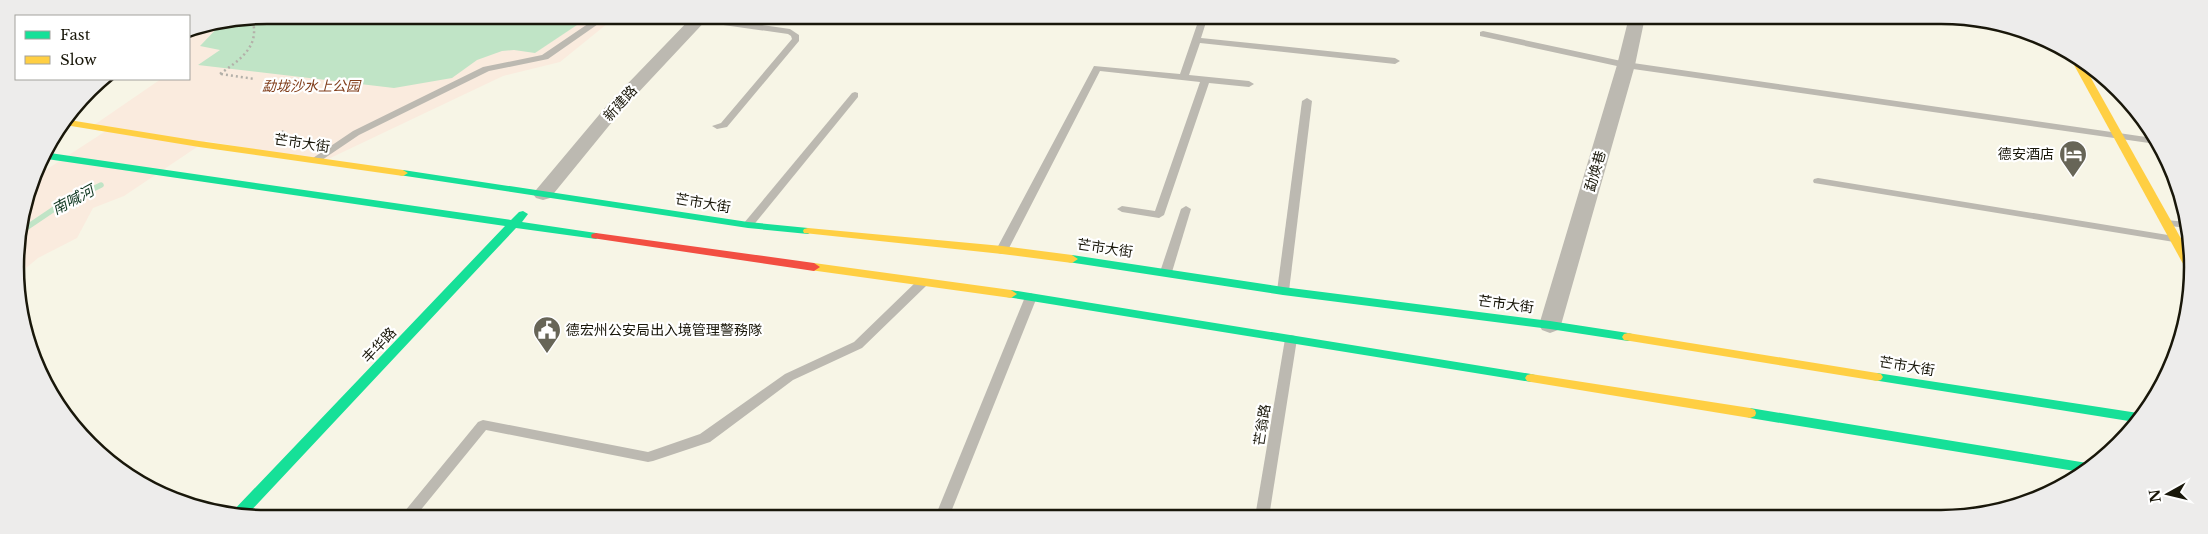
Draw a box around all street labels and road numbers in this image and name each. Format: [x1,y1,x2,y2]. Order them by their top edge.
street label: 新建路 [599,81,641,125]
street label: 芒市大街 [273,130,331,156]
street label: 勐焕巷 [1581,148,1609,194]
street label: 芒市大街 [674,190,732,216]
street label: 芒市大街 [1076,235,1134,261]
street label: 芒市大街 [1477,292,1535,316]
street label: 丰华路 [358,324,400,366]
street label: 芒市大街 [1878,353,1936,379]
street label: 芒翁路 [1250,403,1274,447]

